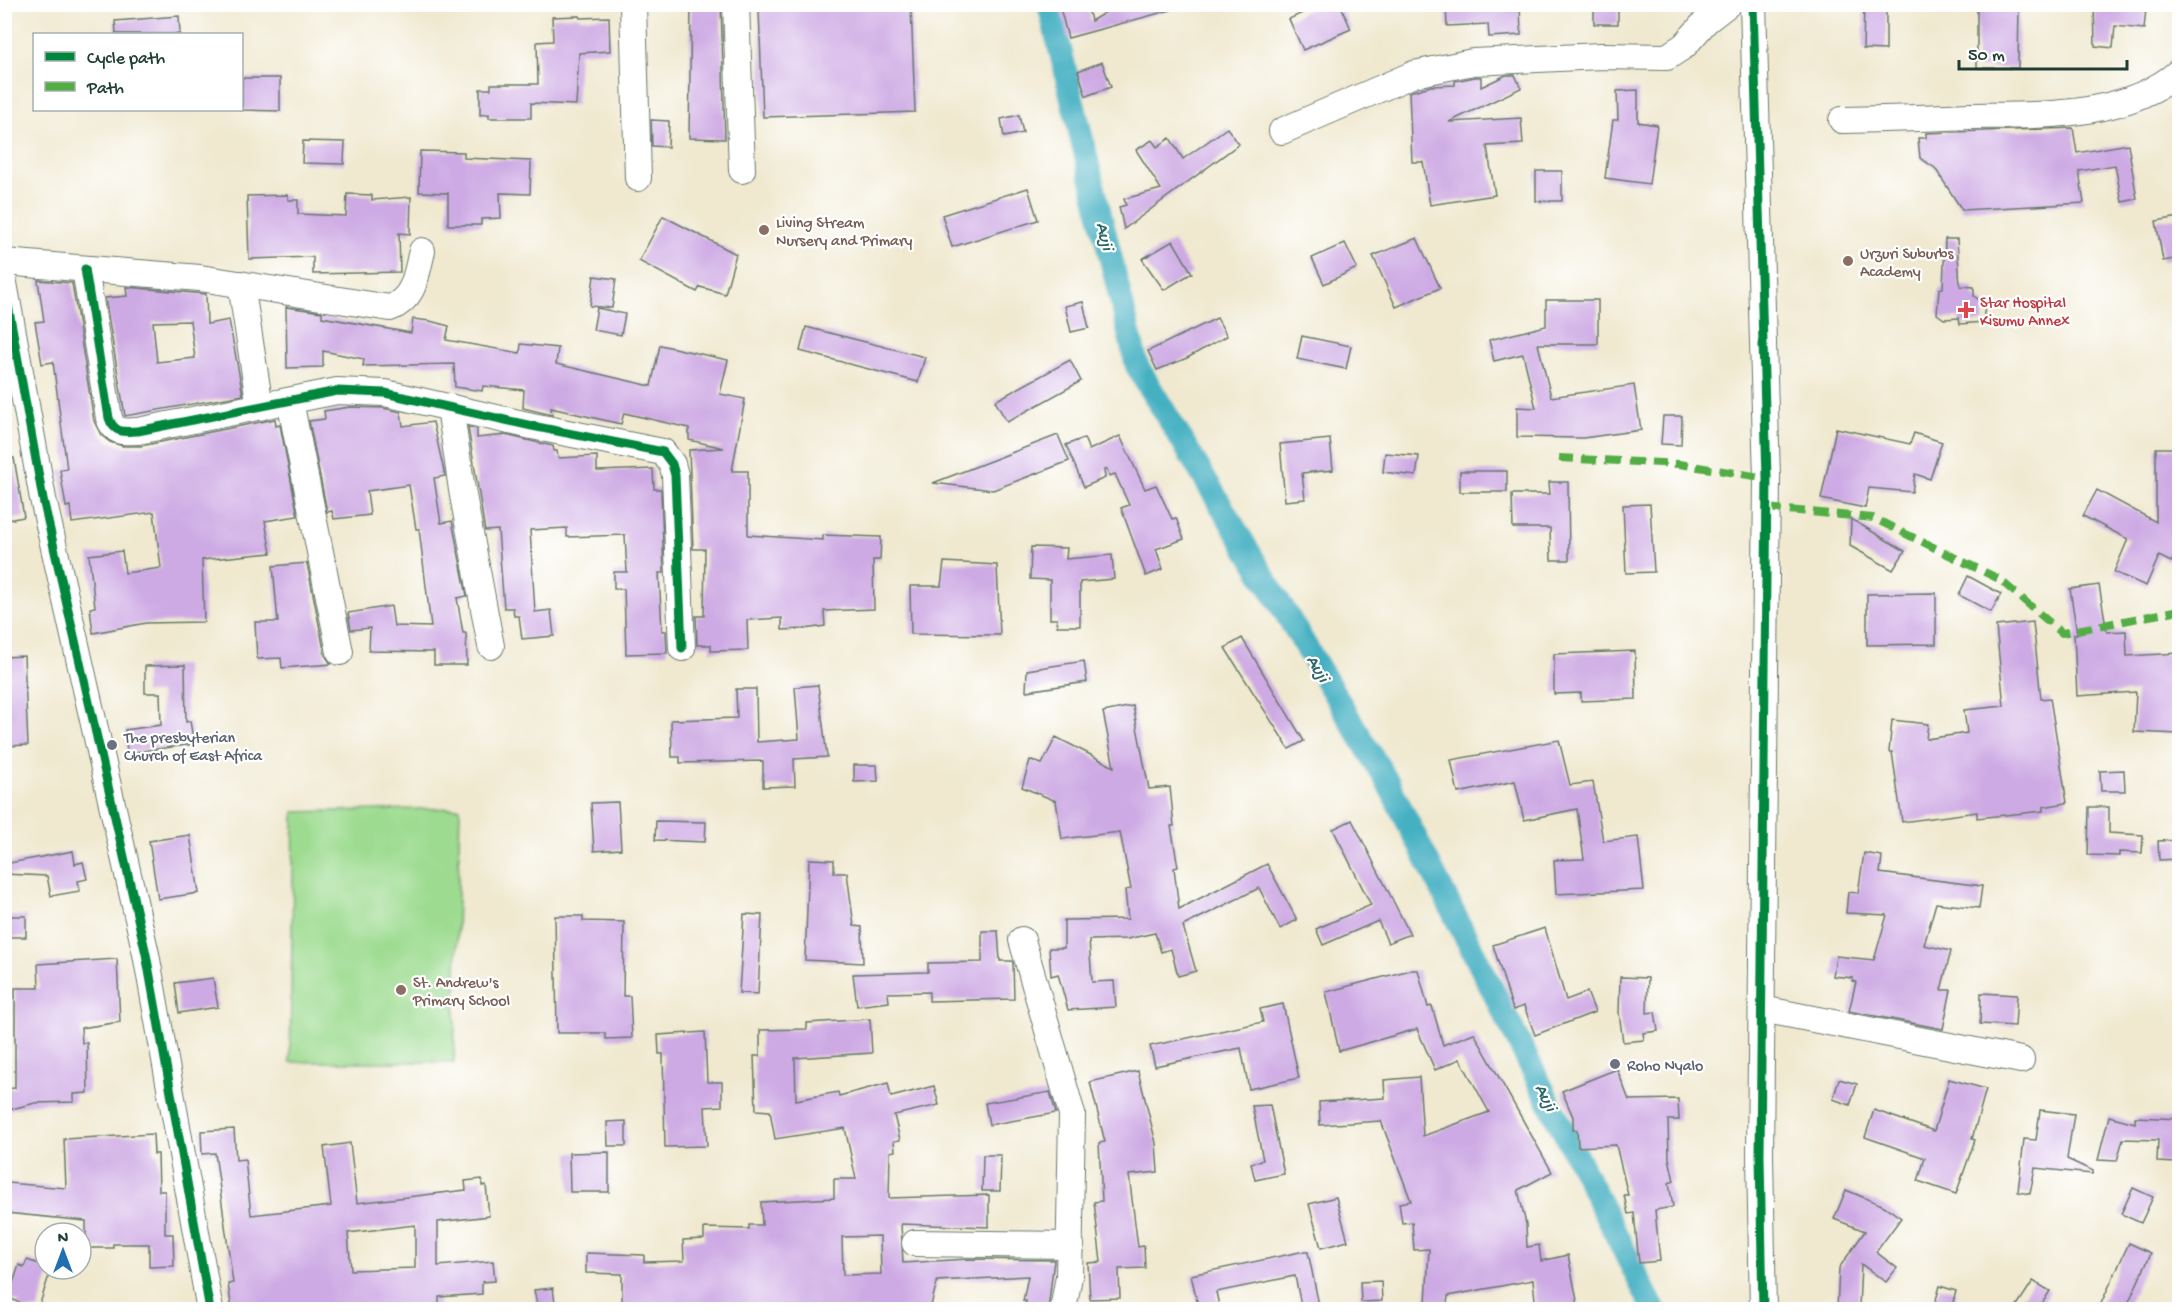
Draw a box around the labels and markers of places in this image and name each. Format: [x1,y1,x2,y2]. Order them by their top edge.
place label: Living Stream Nursery and Primary [776,215,913,252]
marker: Living Stream Nursery and Primary [757,223,771,237]
place label: Urzuri Suburbs Academy [1860,246,1954,283]
marker: Urzuri Suburbs Academy [1841,254,1855,268]
place label: Star Hospital Kisumu Annex [1980,295,2070,332]
marker: Star Hospital Kisumu Annex [1957,301,1975,319]
place label: The presbyterian Church of East Africa [123,730,263,767]
marker: The presbyterian Church of East Africa [105,738,119,752]
place label: St. Andrew's Primary School [412,975,510,1012]
marker: St. Andrew's Primary School [394,983,408,997]
marker: Roho Nyalo [1608,1057,1622,1071]
place label: Roho Nyalo [1627,1058,1703,1077]

